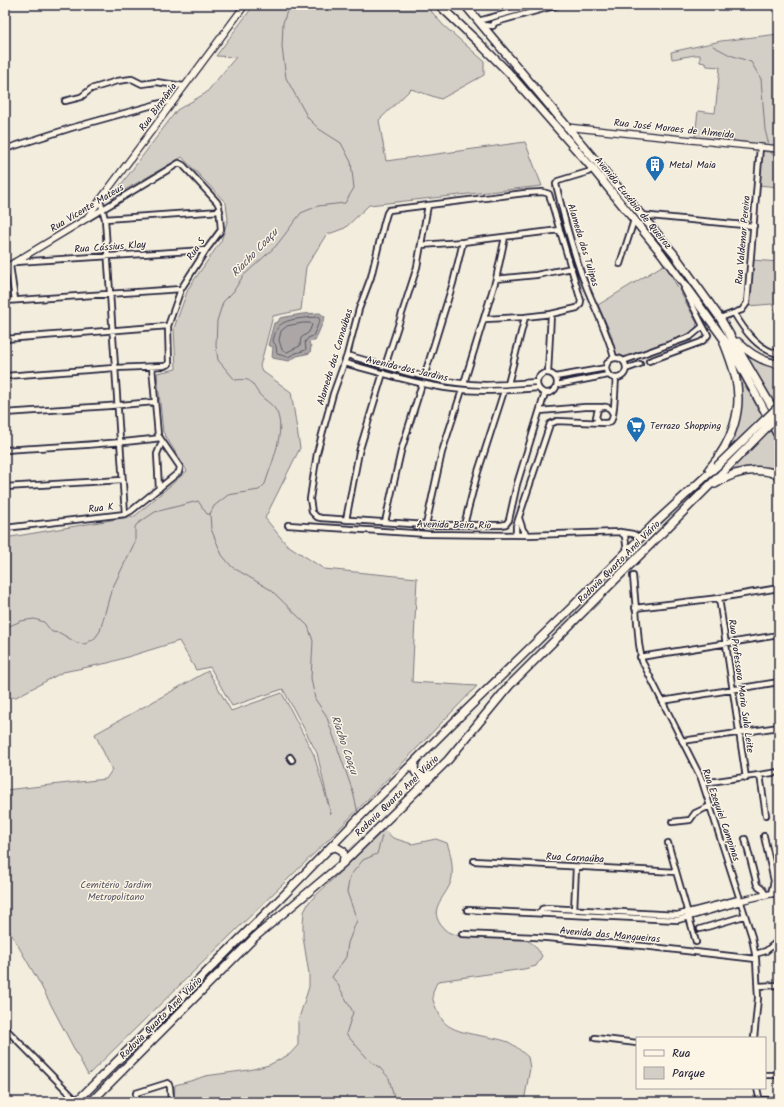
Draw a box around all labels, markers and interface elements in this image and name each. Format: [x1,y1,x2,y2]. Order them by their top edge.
street label: Rua Birmânia [135,79,181,135]
street label: Rua José Moraes de Almeida [613,115,735,143]
street label: Avenida Eusébio de Queiroz [590,153,676,253]
building icon: Metal Maia [644,154,666,182]
place label: Metal Maia [669,157,716,173]
street label: Rua Vicente Mateus [47,179,128,236]
street label: Rua Valdemar Pereira [731,194,755,285]
street label: Alameda das Tulipas [563,202,603,289]
water label: Riacho Coaçu [227,223,284,281]
street label: Rua S [182,234,210,264]
street label: Rua Cássius Klay [74,236,147,257]
street label: Alameda das Carnaúbas [313,306,358,407]
street label: Avenida dos Jardins [364,352,450,386]
supermarket icon: Terrazo Shopping [625,415,647,443]
place label: Terrazo Shopping [650,418,722,434]
street label: Rua K [88,499,114,517]
street label: Avenida Beira Rio [417,516,492,534]
street label: Rodovia Quarto Anel Viário [574,516,665,607]
street label: Rua Professora Maria Sula Leite [724,618,758,754]
water label: Riacho Coaçu [326,713,363,779]
street label: Rodovia Quarto Anel Viário [351,751,443,841]
street label: Rua Ezequiel Campinas [698,767,745,864]
street label: Rua Carnaúba [546,848,605,868]
park label: Cemitério Jardim Metropolitano [80,877,152,905]
street label: Avenida das Mangueiras [559,923,662,947]
street label: Rodovia Quarto Anel Viário [116,972,207,1063]
legend [636,1037,766,1089]
text: Rua [672,1044,691,1063]
text: Parque [672,1064,706,1083]

